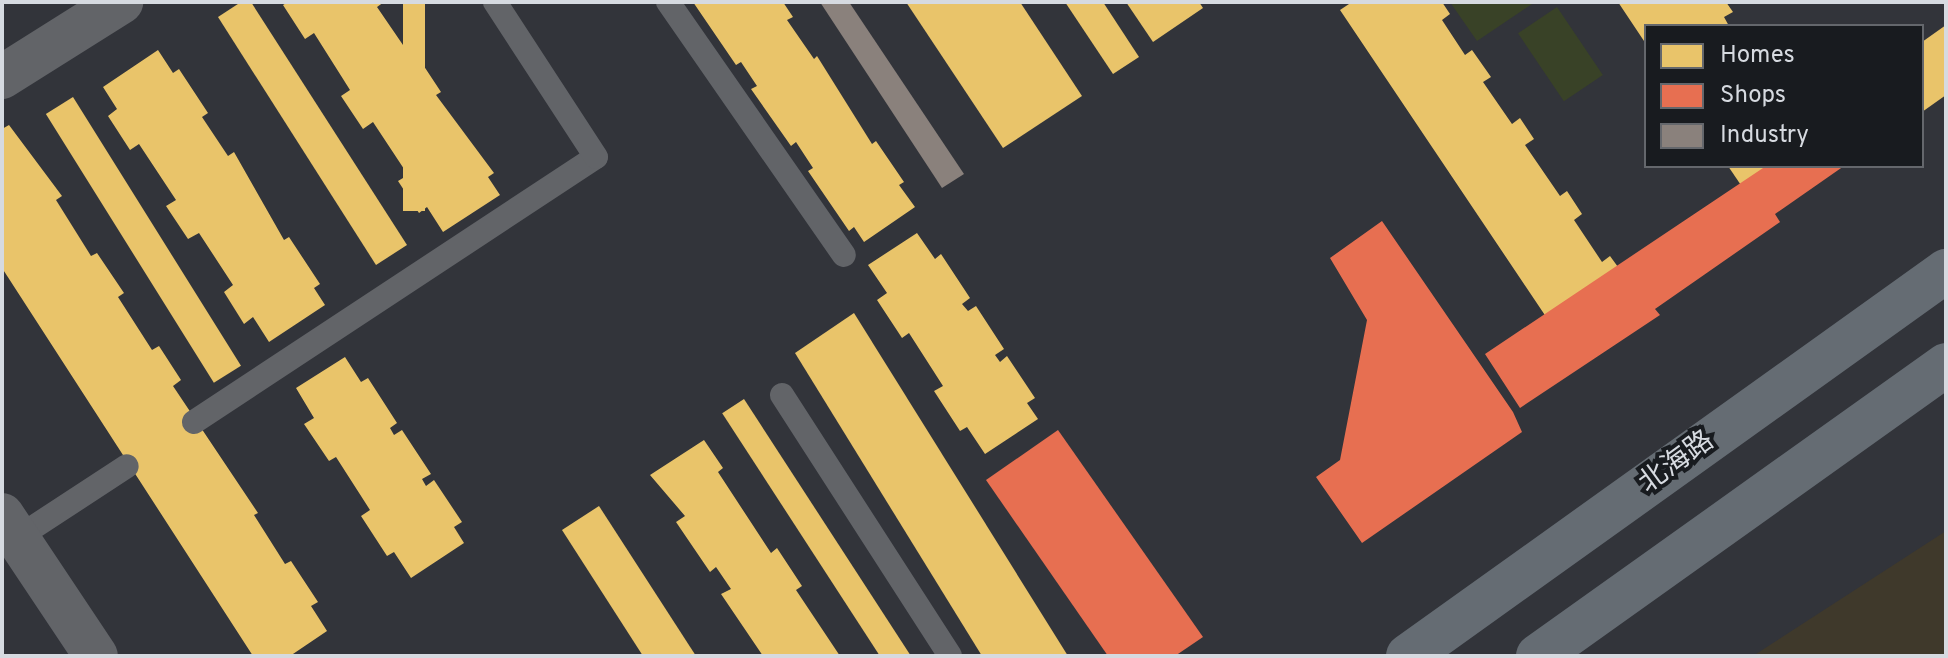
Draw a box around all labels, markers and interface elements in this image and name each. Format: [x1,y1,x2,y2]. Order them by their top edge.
legend [1644,24,1924,168]
text: Homes [1720,41,1795,71]
text: Shops [1720,81,1786,111]
text: Industry [1720,121,1809,151]
street label: 北海路 [1633,425,1721,501]

